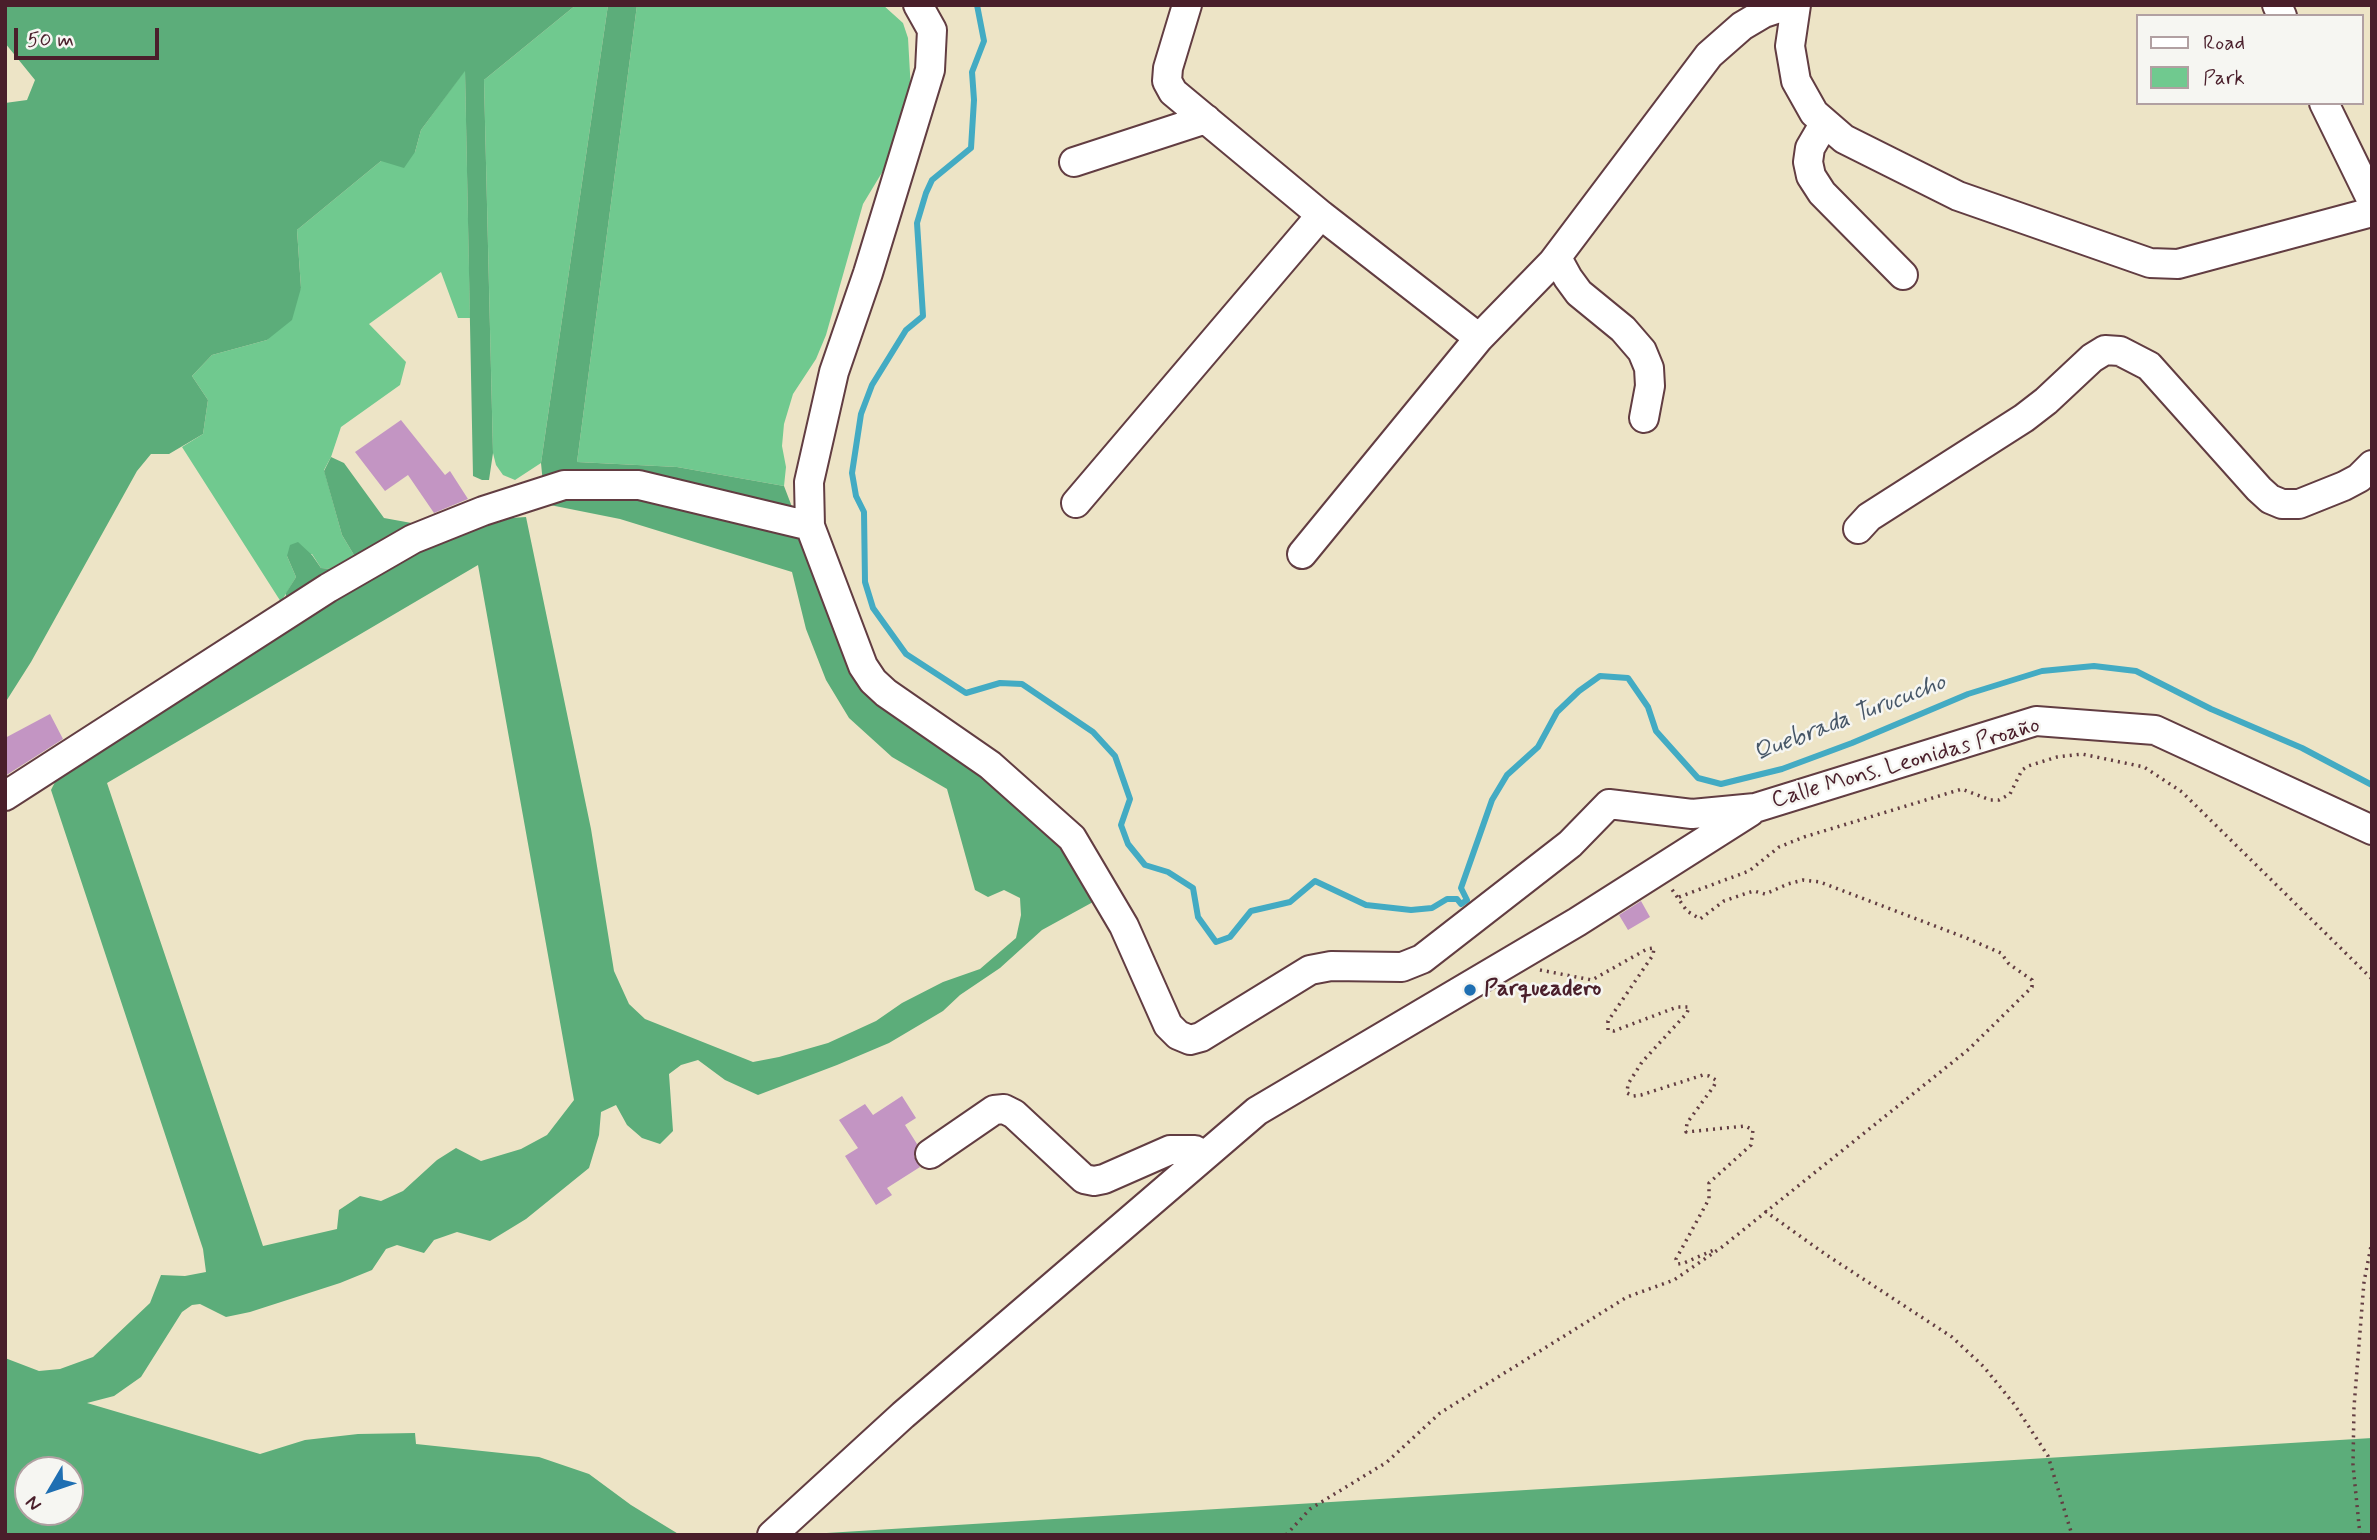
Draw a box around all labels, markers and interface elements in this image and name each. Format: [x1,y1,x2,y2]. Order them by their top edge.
scale bar [18,14,163,58]
legend [2136,14,2363,105]
text: 50 m [27,26,74,54]
text: Road [2203,29,2245,57]
text: Park [2203,64,2245,92]
water label: Quebrada Turucucho [1750,669,1950,769]
street label: Calle Mons. Leonidas Proaño [1769,712,2043,816]
place label: Parqueadero [1484,976,1601,1004]
marker: Parqueadero [1462,982,1478,998]
north arrow [14,1456,84,1526]
text: N [20,1490,48,1516]

